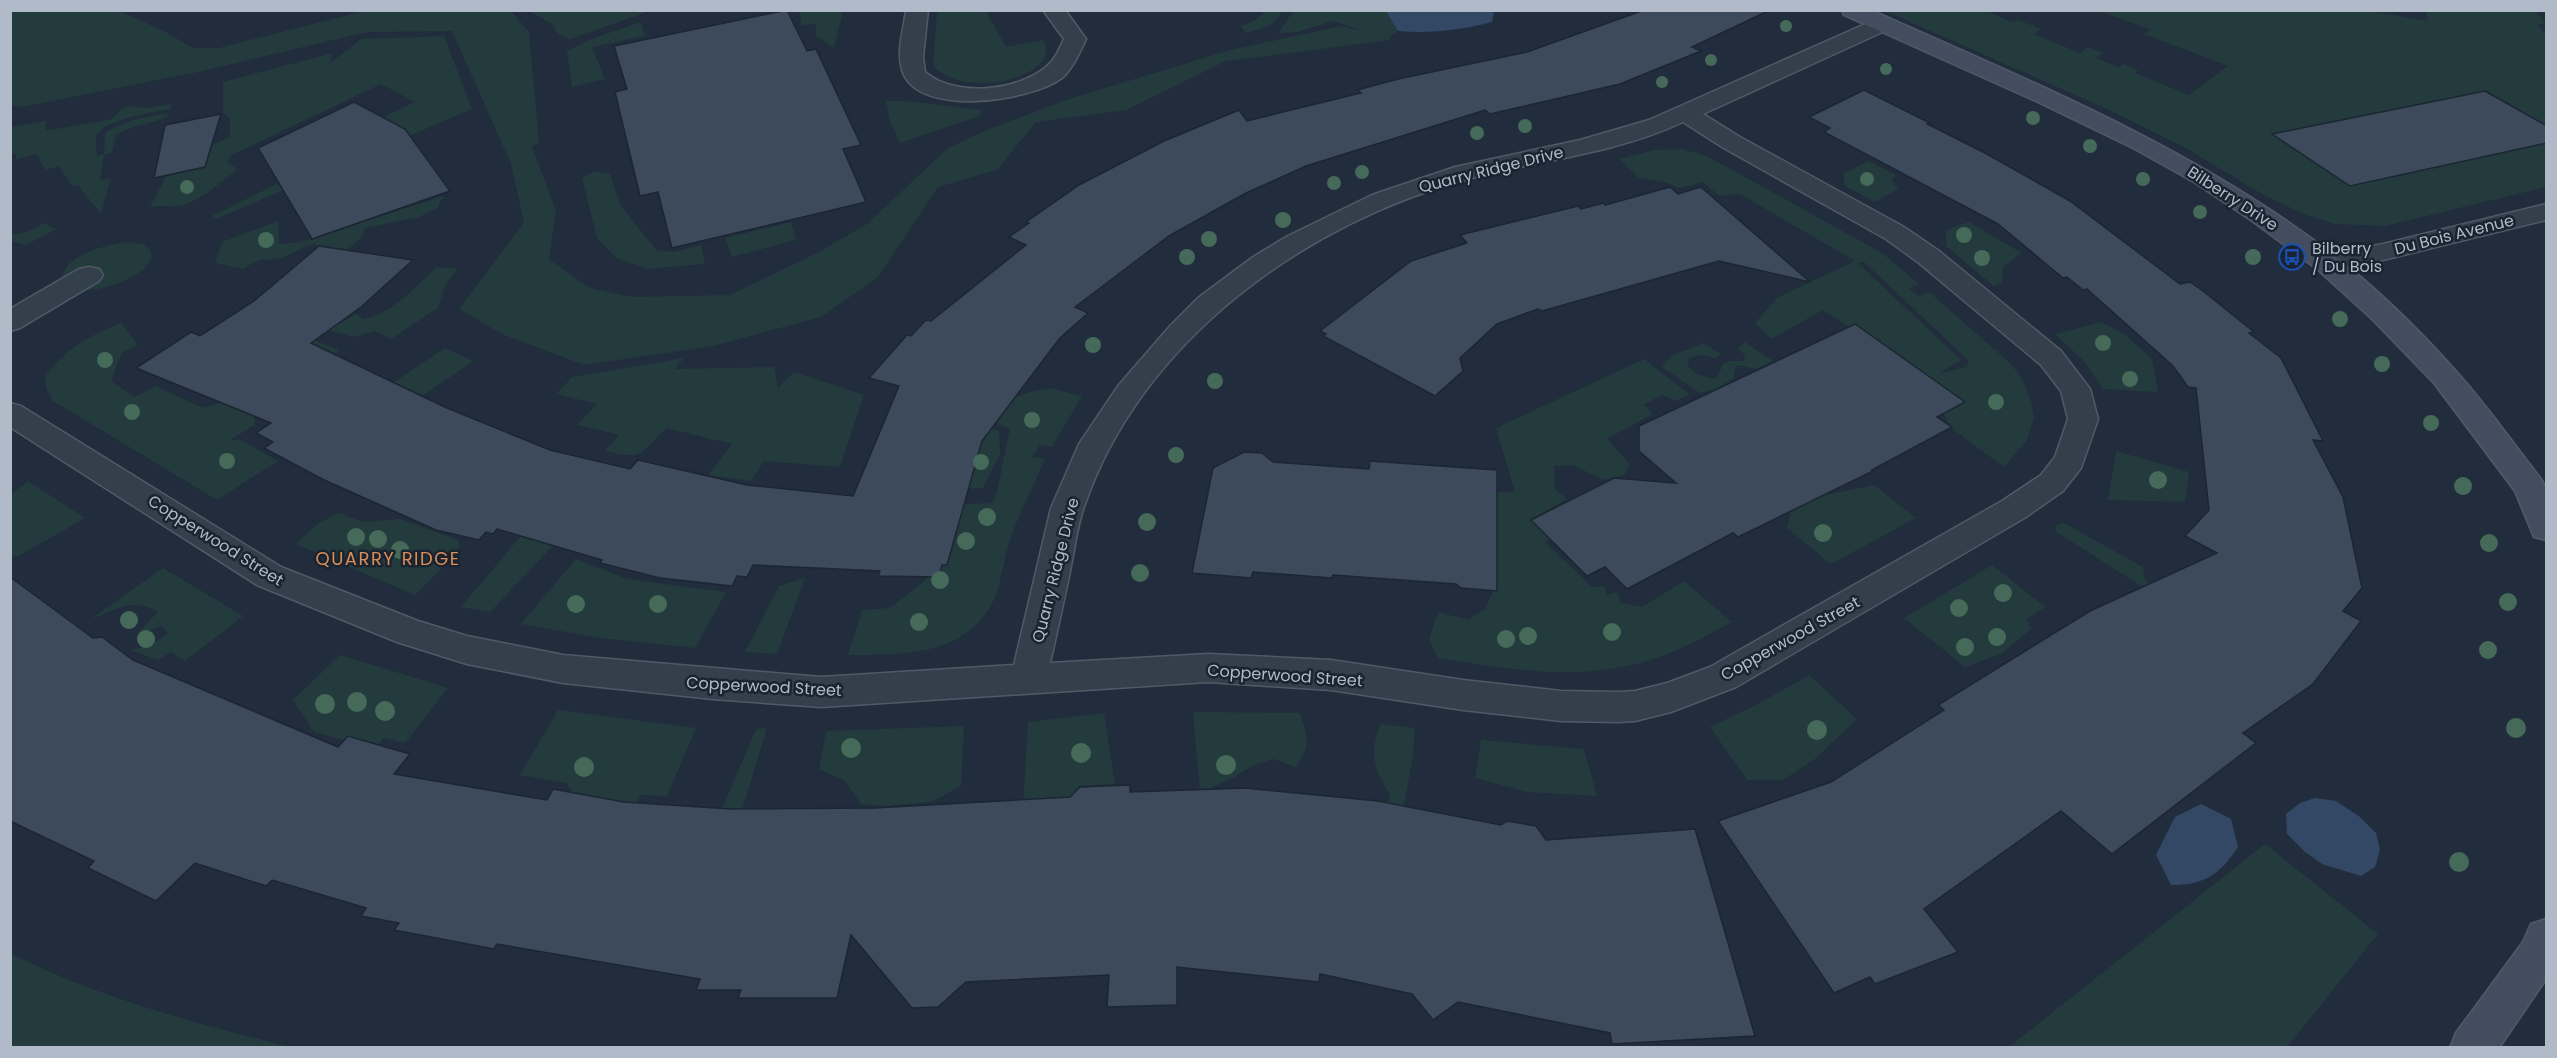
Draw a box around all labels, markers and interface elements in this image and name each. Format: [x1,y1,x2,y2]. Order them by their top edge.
street label: Quarry Ridge Drive [1416,140,1566,199]
street label: Bilberry Drive [2183,161,2283,236]
street label: Du Bois Avenue [2392,208,2516,260]
place label: Bilberry / Du Bois [2312,237,2382,278]
bus stop icon: Bilberry / Du Bois [2277,242,2307,272]
street label: Copperwood Street [144,489,288,592]
street label: Quarry Ridge Drive [1026,495,1085,645]
district label: QUARRY RIDGE [315,546,461,571]
street label: Copperwood Street [1717,591,1864,686]
street label: Copperwood Street [1207,659,1364,692]
street label: Copperwood Street [686,671,842,702]

